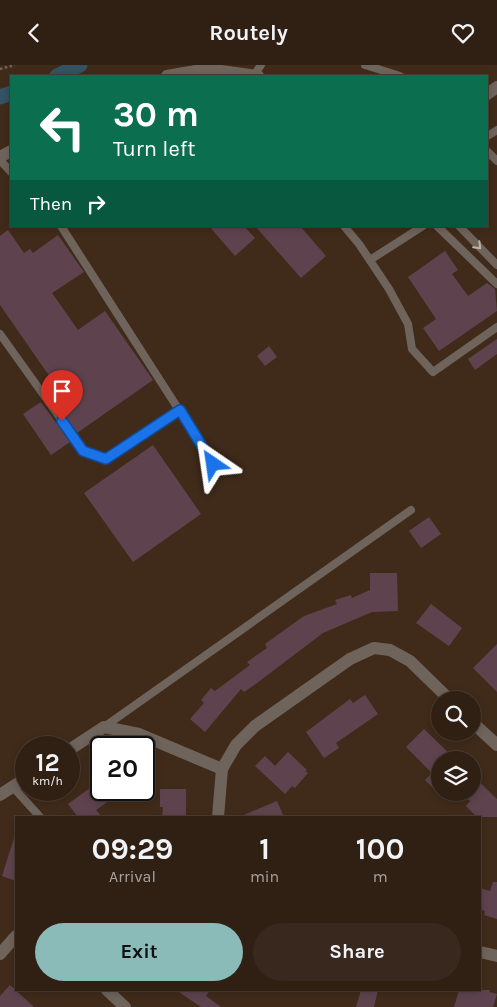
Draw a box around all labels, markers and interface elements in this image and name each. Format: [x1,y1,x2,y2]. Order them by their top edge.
icon: back [20,19,48,47]
icon: heart [449,19,477,47]
text: Routely [209,20,288,46]
text: 30 m [113,94,199,135]
icon: left [30,95,95,160]
text: Turn left [113,136,196,162]
icon: right [82,190,110,218]
text: Then [30,193,72,215]
one-way arrow [472,240,481,249]
pin [41,370,83,421]
icon: arrive [48,377,76,405]
position arrow [186,437,238,489]
map controls [431,691,481,801]
button: search [431,691,481,741]
speed limit sign: 20 [90,736,155,801]
text: 12 [35,748,60,777]
button: layers [431,751,481,801]
text: km/h [32,774,63,788]
text: 09:29 [92,831,173,867]
text: 1 [259,831,270,867]
text: 100 [356,831,404,867]
text: Arrival [109,867,156,886]
text: min [250,867,279,886]
text: m [373,867,388,886]
button: Exit [35,923,243,981]
button: Share [253,923,461,981]

